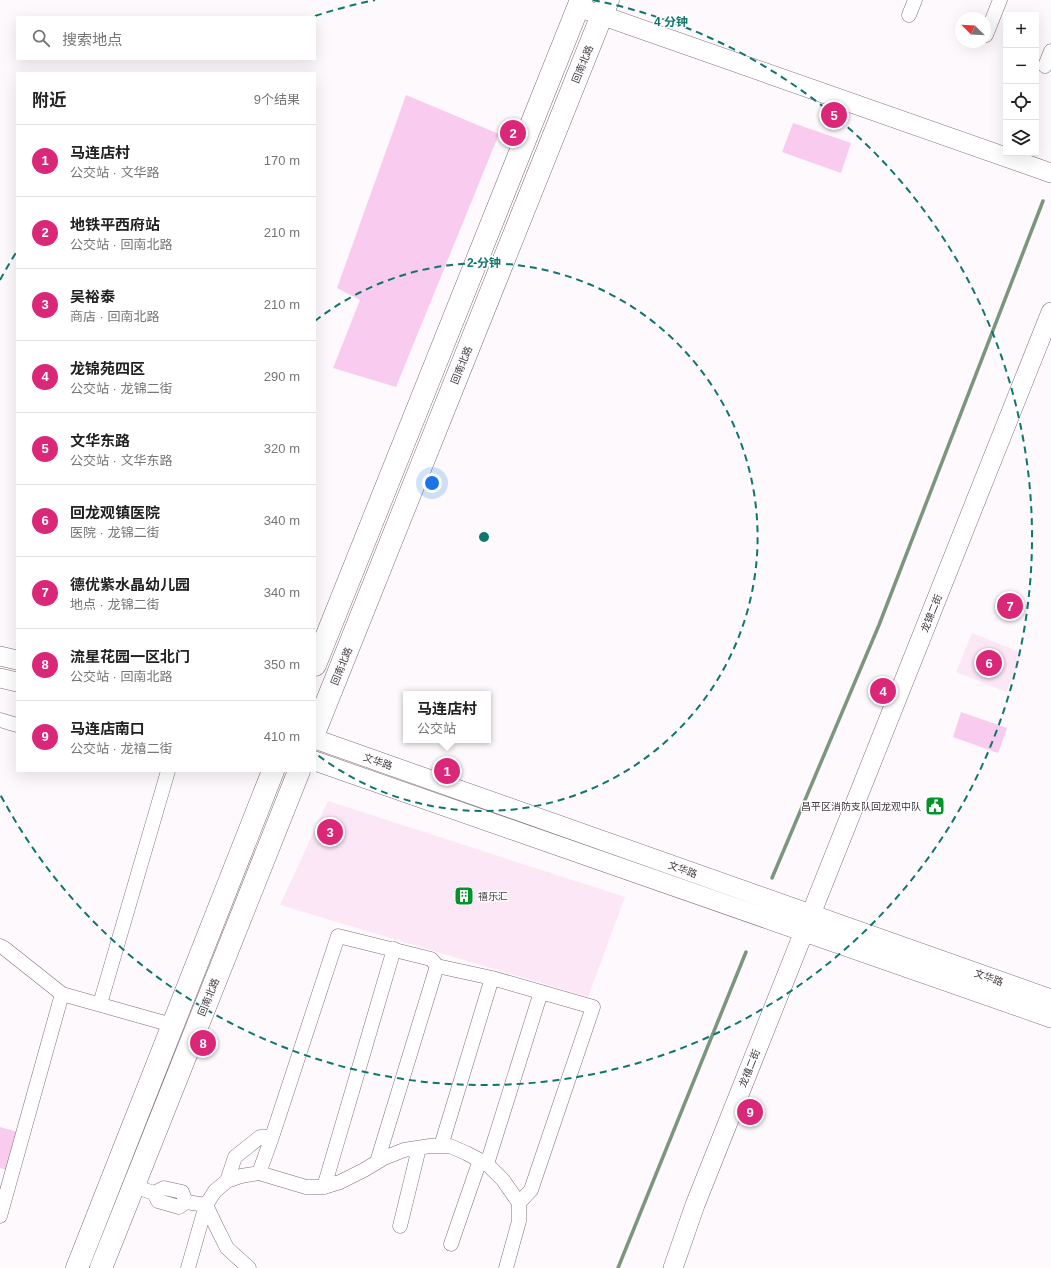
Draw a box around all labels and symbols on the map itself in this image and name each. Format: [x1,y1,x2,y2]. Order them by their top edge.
north arrow [955,12,991,48]
text: 4 分钟 [654,15,688,29]
street label: 回南北路 [570,44,595,85]
pin: 5 [821,100,847,130]
pin: 2 [500,118,526,148]
text: 2 分钟 [467,256,501,270]
street label: 回南北路 [449,345,474,386]
your location [422,473,442,493]
centre of rings [477,530,491,544]
pin: 7 [997,591,1023,621]
street label: 龙锦二街 [919,593,944,634]
street label: 回南北路 [329,646,354,687]
pin: 6 [976,648,1002,678]
pin: 4 [870,676,896,706]
street label: 文华路 [362,751,394,772]
pin: 1 [434,756,460,786]
public building icon: 昌平区消防支队回龙观中队 [924,795,946,817]
place label: 昌平区消防支队回龙观中队 [801,801,921,812]
pin: 3 [317,817,343,847]
street label: 文华路 [667,859,699,880]
building icon: 禧乐汇 [453,885,475,907]
place label: 禧乐汇 [478,891,508,902]
street label: 文华路 [973,967,1005,988]
street label: 回南北路 [196,977,221,1018]
pin: 8 [190,1028,216,1058]
street label: 龙禧二街 [737,1048,762,1089]
pin: 9 [737,1097,763,1127]

